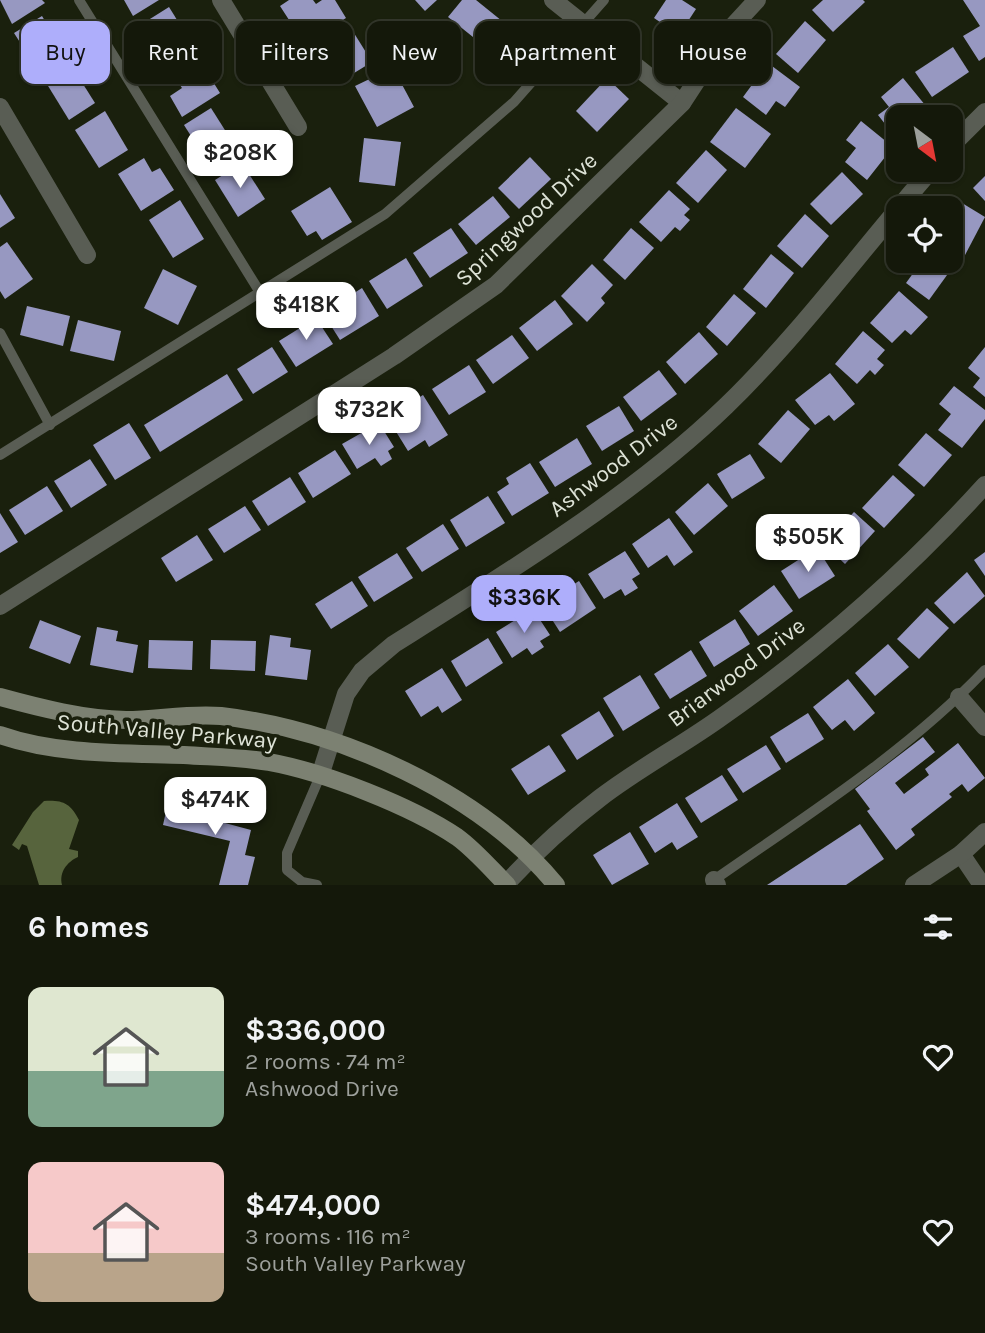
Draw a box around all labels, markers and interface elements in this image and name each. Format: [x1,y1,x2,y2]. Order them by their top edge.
chip: Buy [21,21,110,84]
chip: Rent [124,21,222,84]
chip: Filters [236,21,353,84]
chip: New [367,21,461,84]
chip: Apartment [475,21,640,84]
chip: House [654,21,771,84]
north arrow [886,105,962,182]
map controls [886,105,963,273]
pin: $208K [191,130,289,190]
text: $208K [203,139,277,166]
street label: Springwood Drive [450,147,603,292]
button: locate [886,196,963,273]
pin: $418K [257,282,355,342]
text: $418K [272,291,340,318]
pin: $732K [320,388,418,447]
text: $732K [334,396,404,423]
street label: Ashwood Drive [544,408,683,522]
pin: $505K [759,514,857,574]
text: $505K [772,523,844,550]
pin: $336K [475,576,573,635]
text: $336K [487,584,561,611]
street label: Briarwood Drive [662,612,810,733]
street label: South Valley Parkway [56,708,278,755]
pin: $474K [166,778,264,837]
text: $474K [180,786,250,813]
icon: filters [919,908,957,946]
text: 6 homes [28,909,150,945]
text: $336,000 [245,1012,386,1048]
icon: home [84,1015,168,1099]
icon: heart [919,1038,957,1076]
text: 2 rooms · 74 m² [245,1048,406,1075]
text: Ashwood Drive [245,1075,399,1102]
text: $474,000 [245,1187,381,1223]
icon: home [84,1190,168,1274]
icon: heart [919,1213,957,1251]
text: 3 rooms · 116 m² [245,1223,411,1250]
text: South Valley Parkway [245,1250,466,1277]

